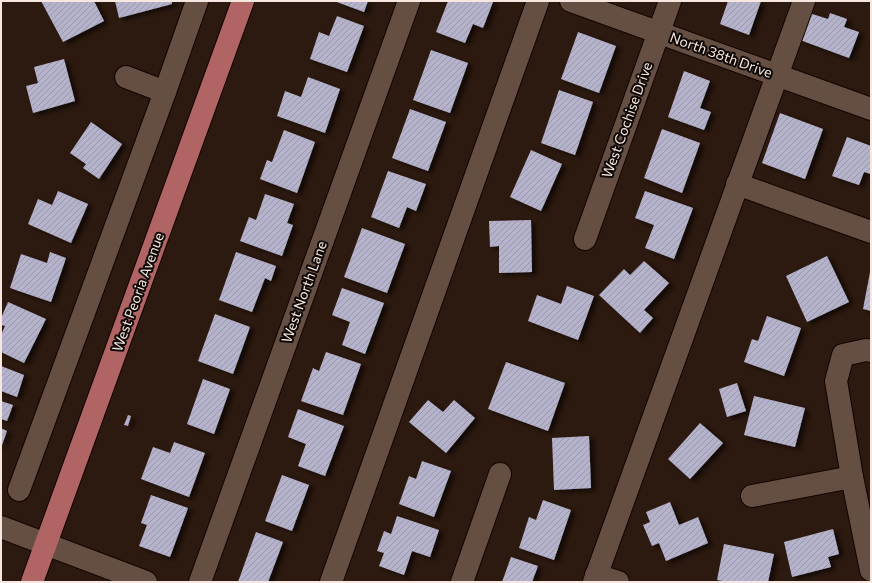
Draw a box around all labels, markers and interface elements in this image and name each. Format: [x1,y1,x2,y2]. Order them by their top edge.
street label: North 38th Drive [668,28,775,81]
street label: West Cochise Drive [598,60,655,180]
street label: West Peoria Avenue [108,230,167,354]
street label: West North Lane [277,239,330,345]

